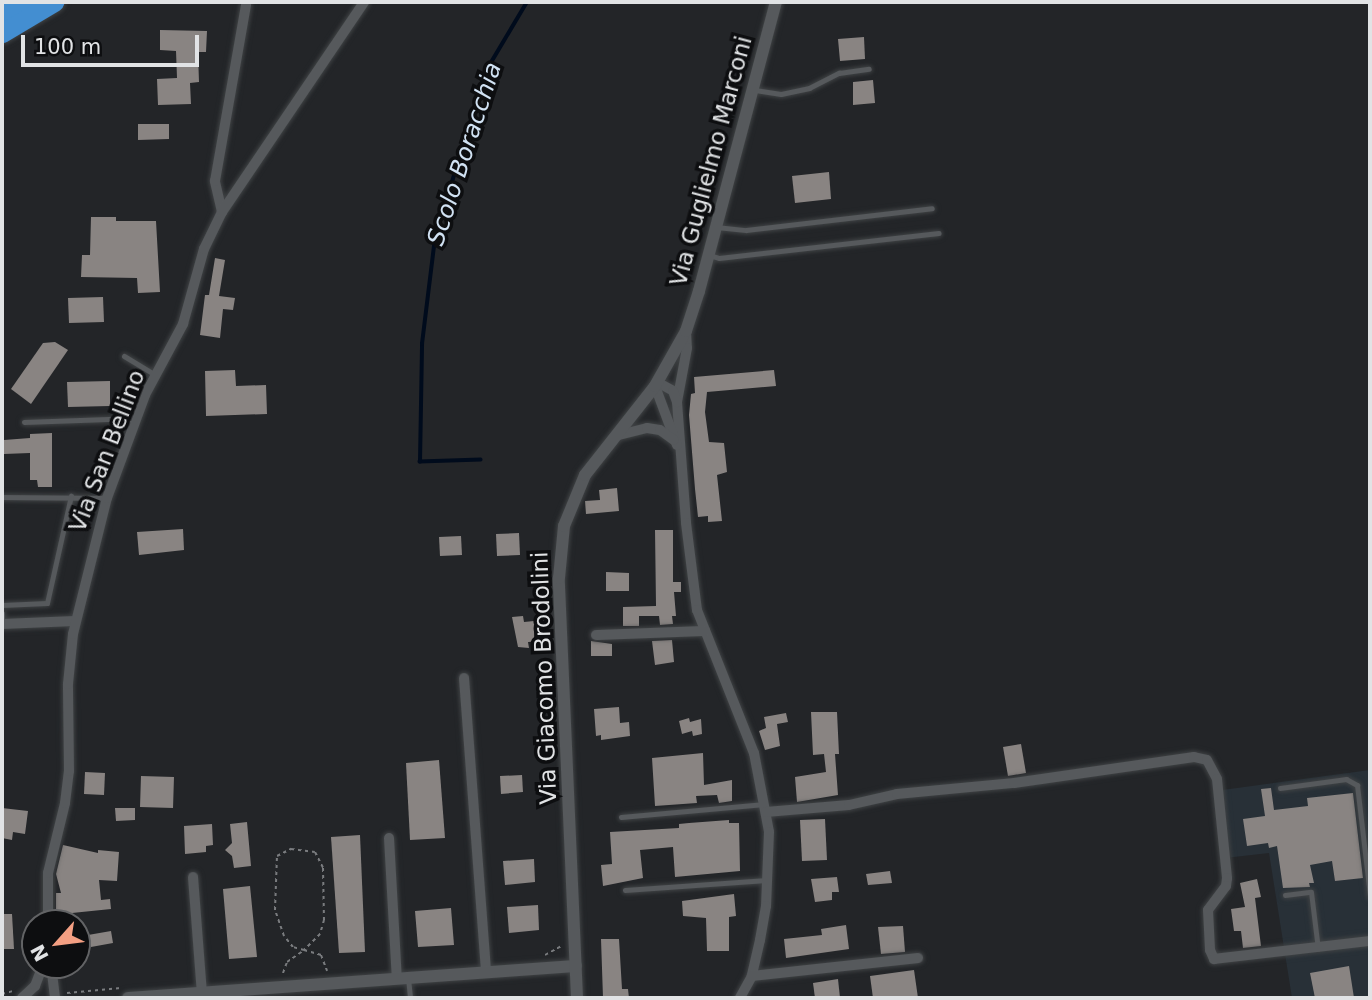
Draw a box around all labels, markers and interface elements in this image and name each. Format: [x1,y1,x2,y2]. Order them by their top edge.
scale bar [24,21,203,65]
street label: Via Guglielmo Marconi [664,33,758,289]
text: 100 m [34,35,101,59]
water label: Scolo Boracchia [422,59,508,249]
street label: Via San Bellino [63,366,151,536]
street label: Via Giacomo Brodolini [526,551,562,805]
north arrow [21,909,91,979]
text: N [26,941,53,965]

